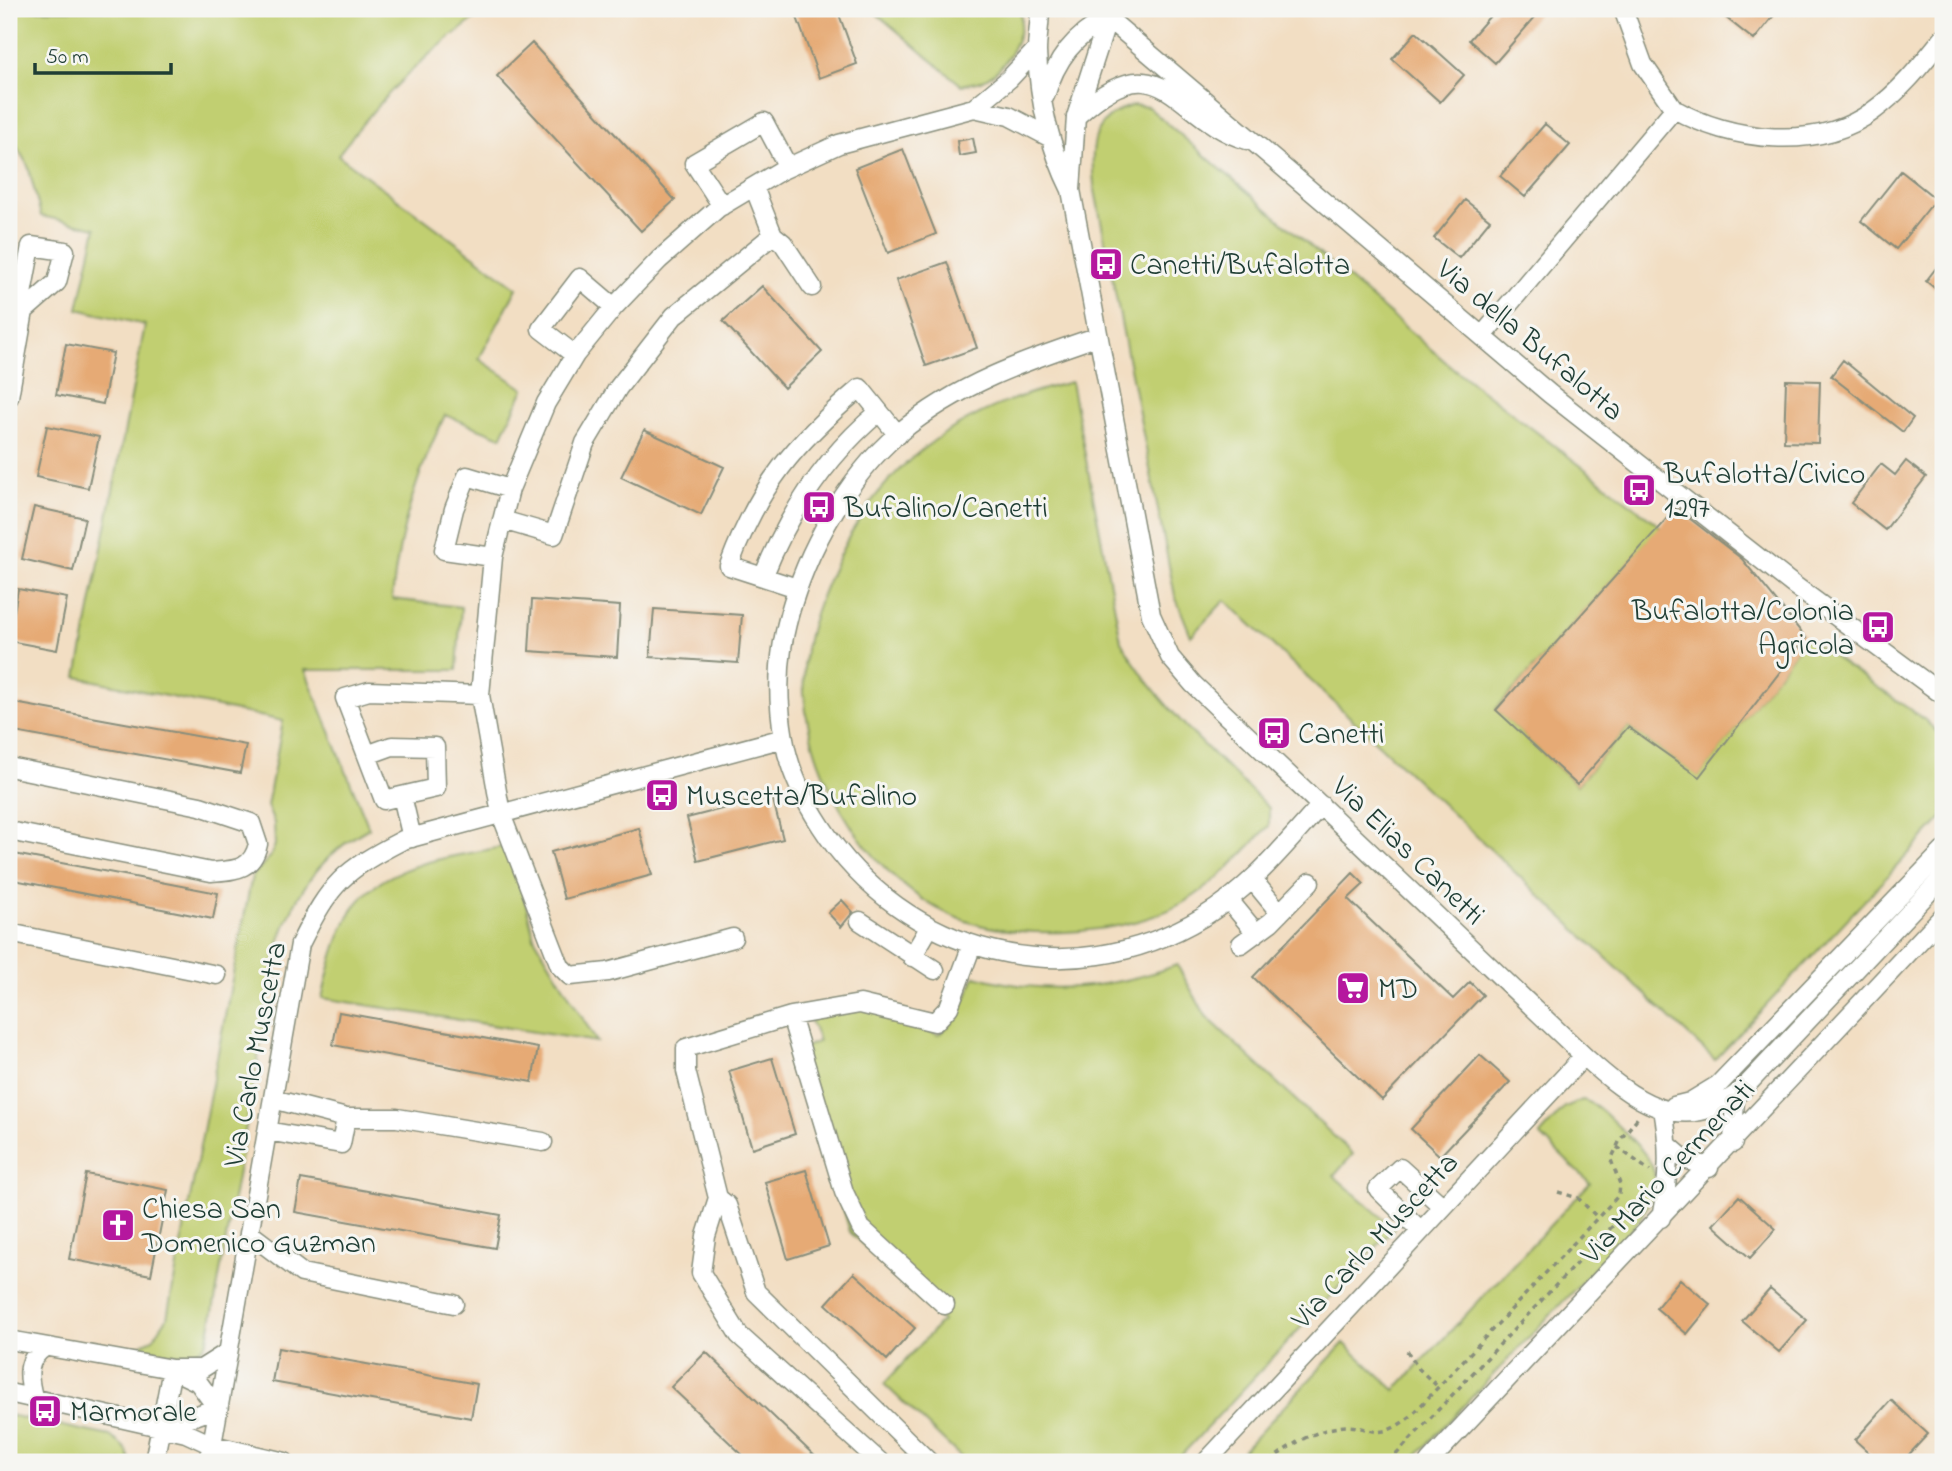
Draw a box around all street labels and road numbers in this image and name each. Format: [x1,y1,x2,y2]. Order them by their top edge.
street label: Via della Bufalotta [1425,249,1633,433]
street label: Via Elias Canetti [1319,767,1494,937]
street label: Via Carlo Muscetta [213,938,300,1172]
street label: Via Mario Cermenati [1571,1071,1767,1276]
street label: Via Carlo Muscetta [1282,1143,1470,1341]

